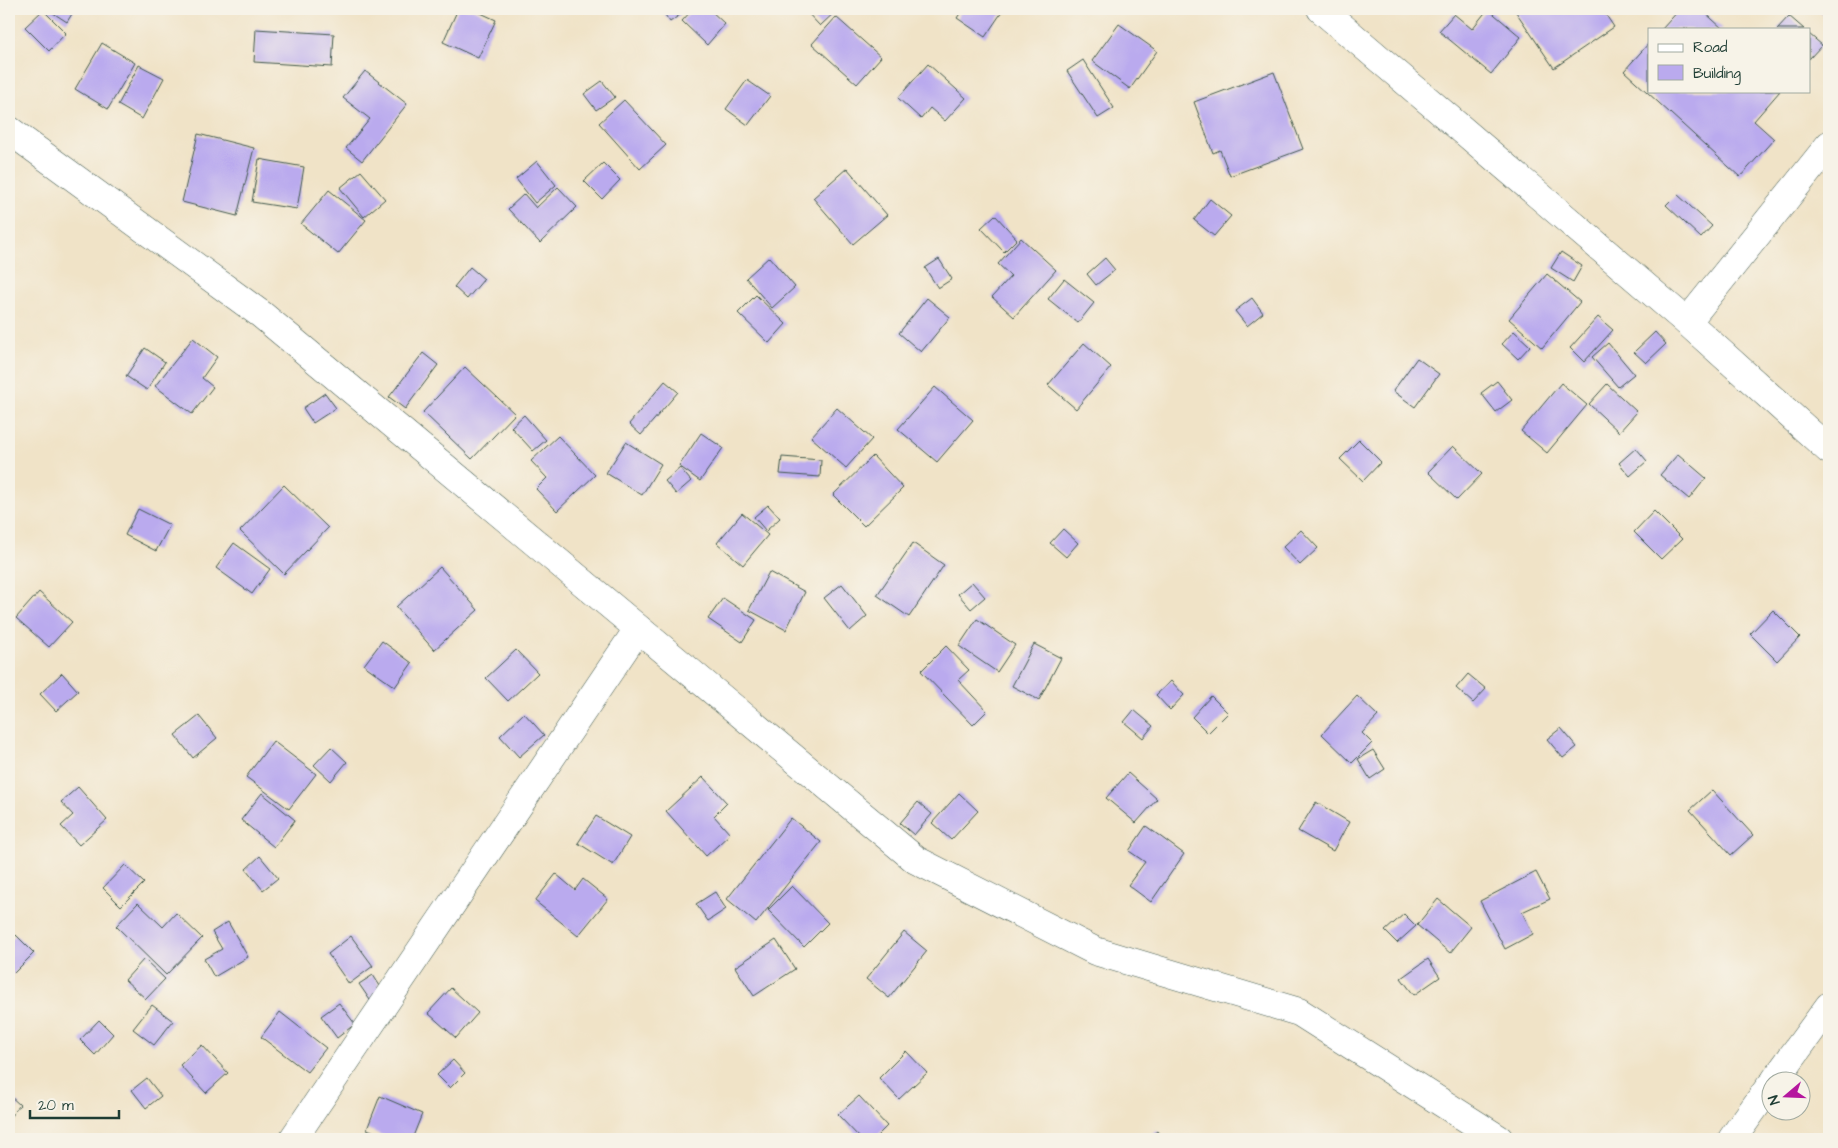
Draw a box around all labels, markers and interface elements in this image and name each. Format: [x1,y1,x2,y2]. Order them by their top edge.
legend [1648,28,1810,92]
text: Road [1693,37,1728,58]
text: Building [1693,63,1741,85]
north arrow [1760,1070,1810,1120]
scale bar [30,1088,119,1120]
text: N [1764,1092,1786,1107]
text: 20 m [38,1095,74,1116]

